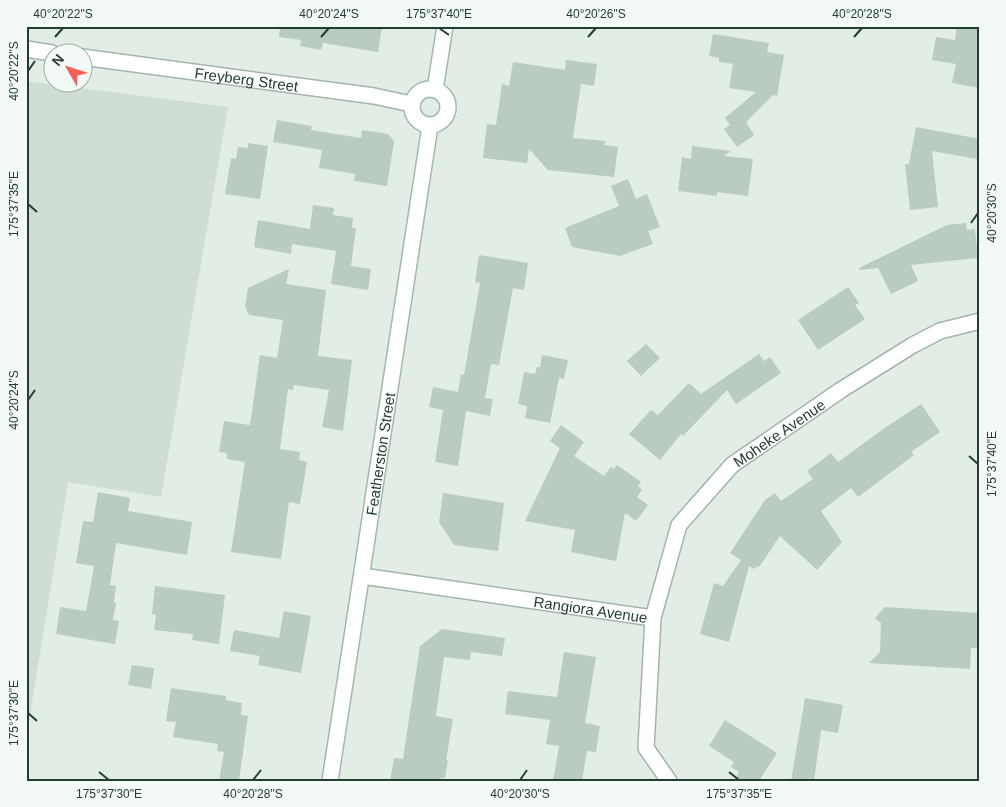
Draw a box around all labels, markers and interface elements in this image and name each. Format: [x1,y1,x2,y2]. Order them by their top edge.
text: 40°20'22"S [33,7,93,21]
text: 40°20'24"S [299,7,359,21]
text: 175°37'40"E [406,7,472,21]
text: 40°20'26"S [566,7,626,21]
text: 40°20'28"S [832,7,892,21]
text: 40°20'22"S [7,41,21,101]
north arrow [42,42,92,92]
text: N [48,51,67,69]
street label: Freyberg Street [194,64,300,94]
text: 175°37'35"E [7,171,21,237]
text: 40°20'30"S [985,183,999,243]
text: 40°20'24"S [7,370,21,430]
street label: Featherston Street [362,390,398,517]
street label: Moheke Avenue [730,395,828,470]
text: 175°37'40"E [985,431,999,497]
street label: Rangiora Avenue [533,592,649,626]
text: 175°37'30"E [7,680,21,746]
text: 175°37'30"E [76,787,142,801]
text: 40°20'28"S [223,787,283,801]
text: 40°20'30"S [490,787,550,801]
text: 175°37'35"E [706,787,772,801]

